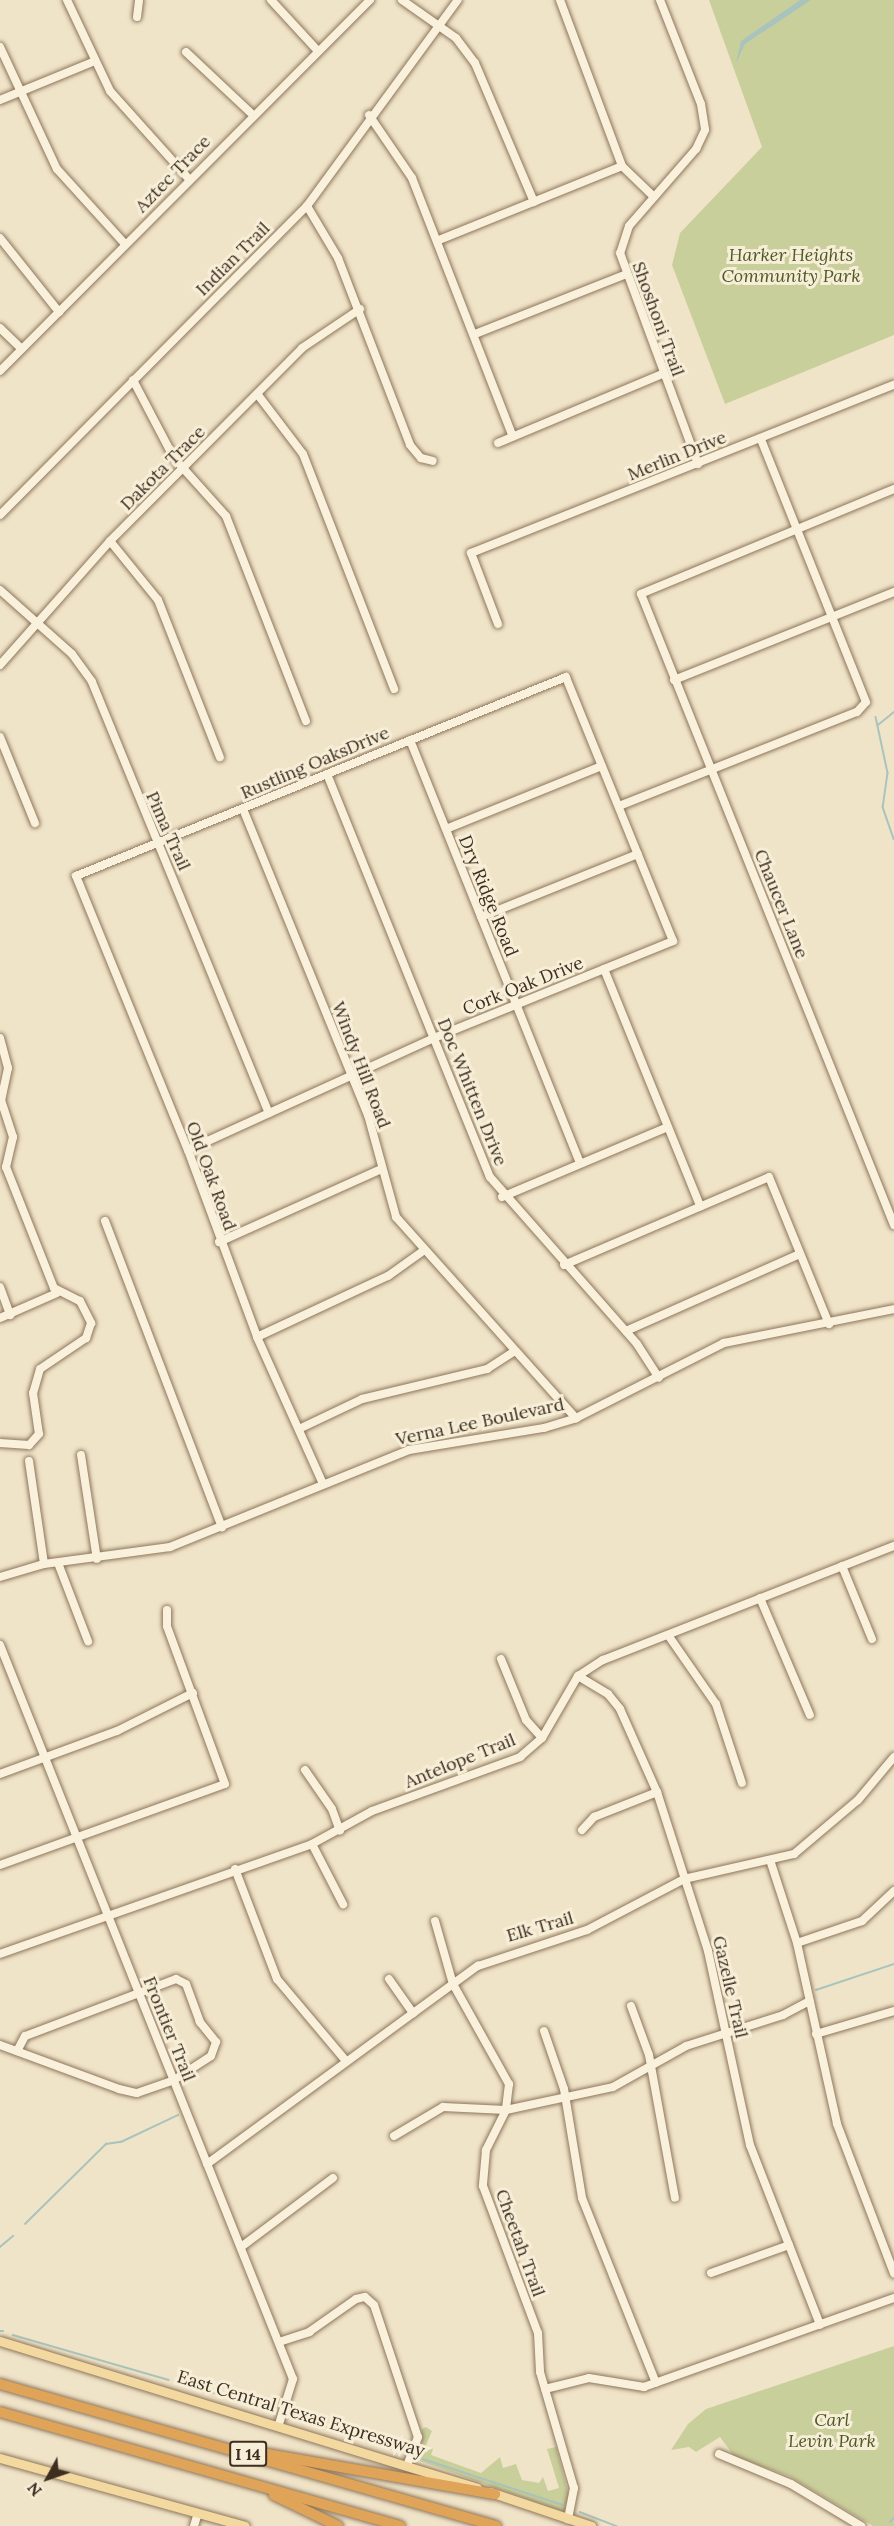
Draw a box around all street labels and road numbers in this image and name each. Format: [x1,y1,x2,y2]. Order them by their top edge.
street label: Aztec Trace [131,131,215,217]
street label: Indian Trail [192,218,274,300]
street label: Shoshoni Trail [627,259,689,379]
street label: Dakota Trace [116,421,210,515]
street label: Merlin Drive [625,426,729,486]
street label: Rustling OaksDrive [237,722,393,804]
street label: Pima Trail [141,788,195,874]
street label: Dry Ridge Road [454,832,522,960]
street label: Chaucer Lane [749,846,813,962]
street label: Cork Oak Drive [460,952,586,1020]
street label: Windy Hill Road [327,999,395,1131]
street label: Doc Whitten Drive [433,1015,511,1169]
street label: Old Oak Road [181,1119,241,1233]
street label: Verna Lee Boulevard [394,1394,566,1450]
street label: Antelope Trail [401,1729,519,1793]
street label: Elk Trail [504,1907,576,1947]
street label: Gazelle Trail [708,1934,752,2040]
street label: Frontier Trail [138,1973,200,2085]
street label: Cheetah Trail [491,2186,549,2300]
street label: East Central Texas Expressway [175,2366,427,2462]
road number: I 14 [228,2441,268,2467]

